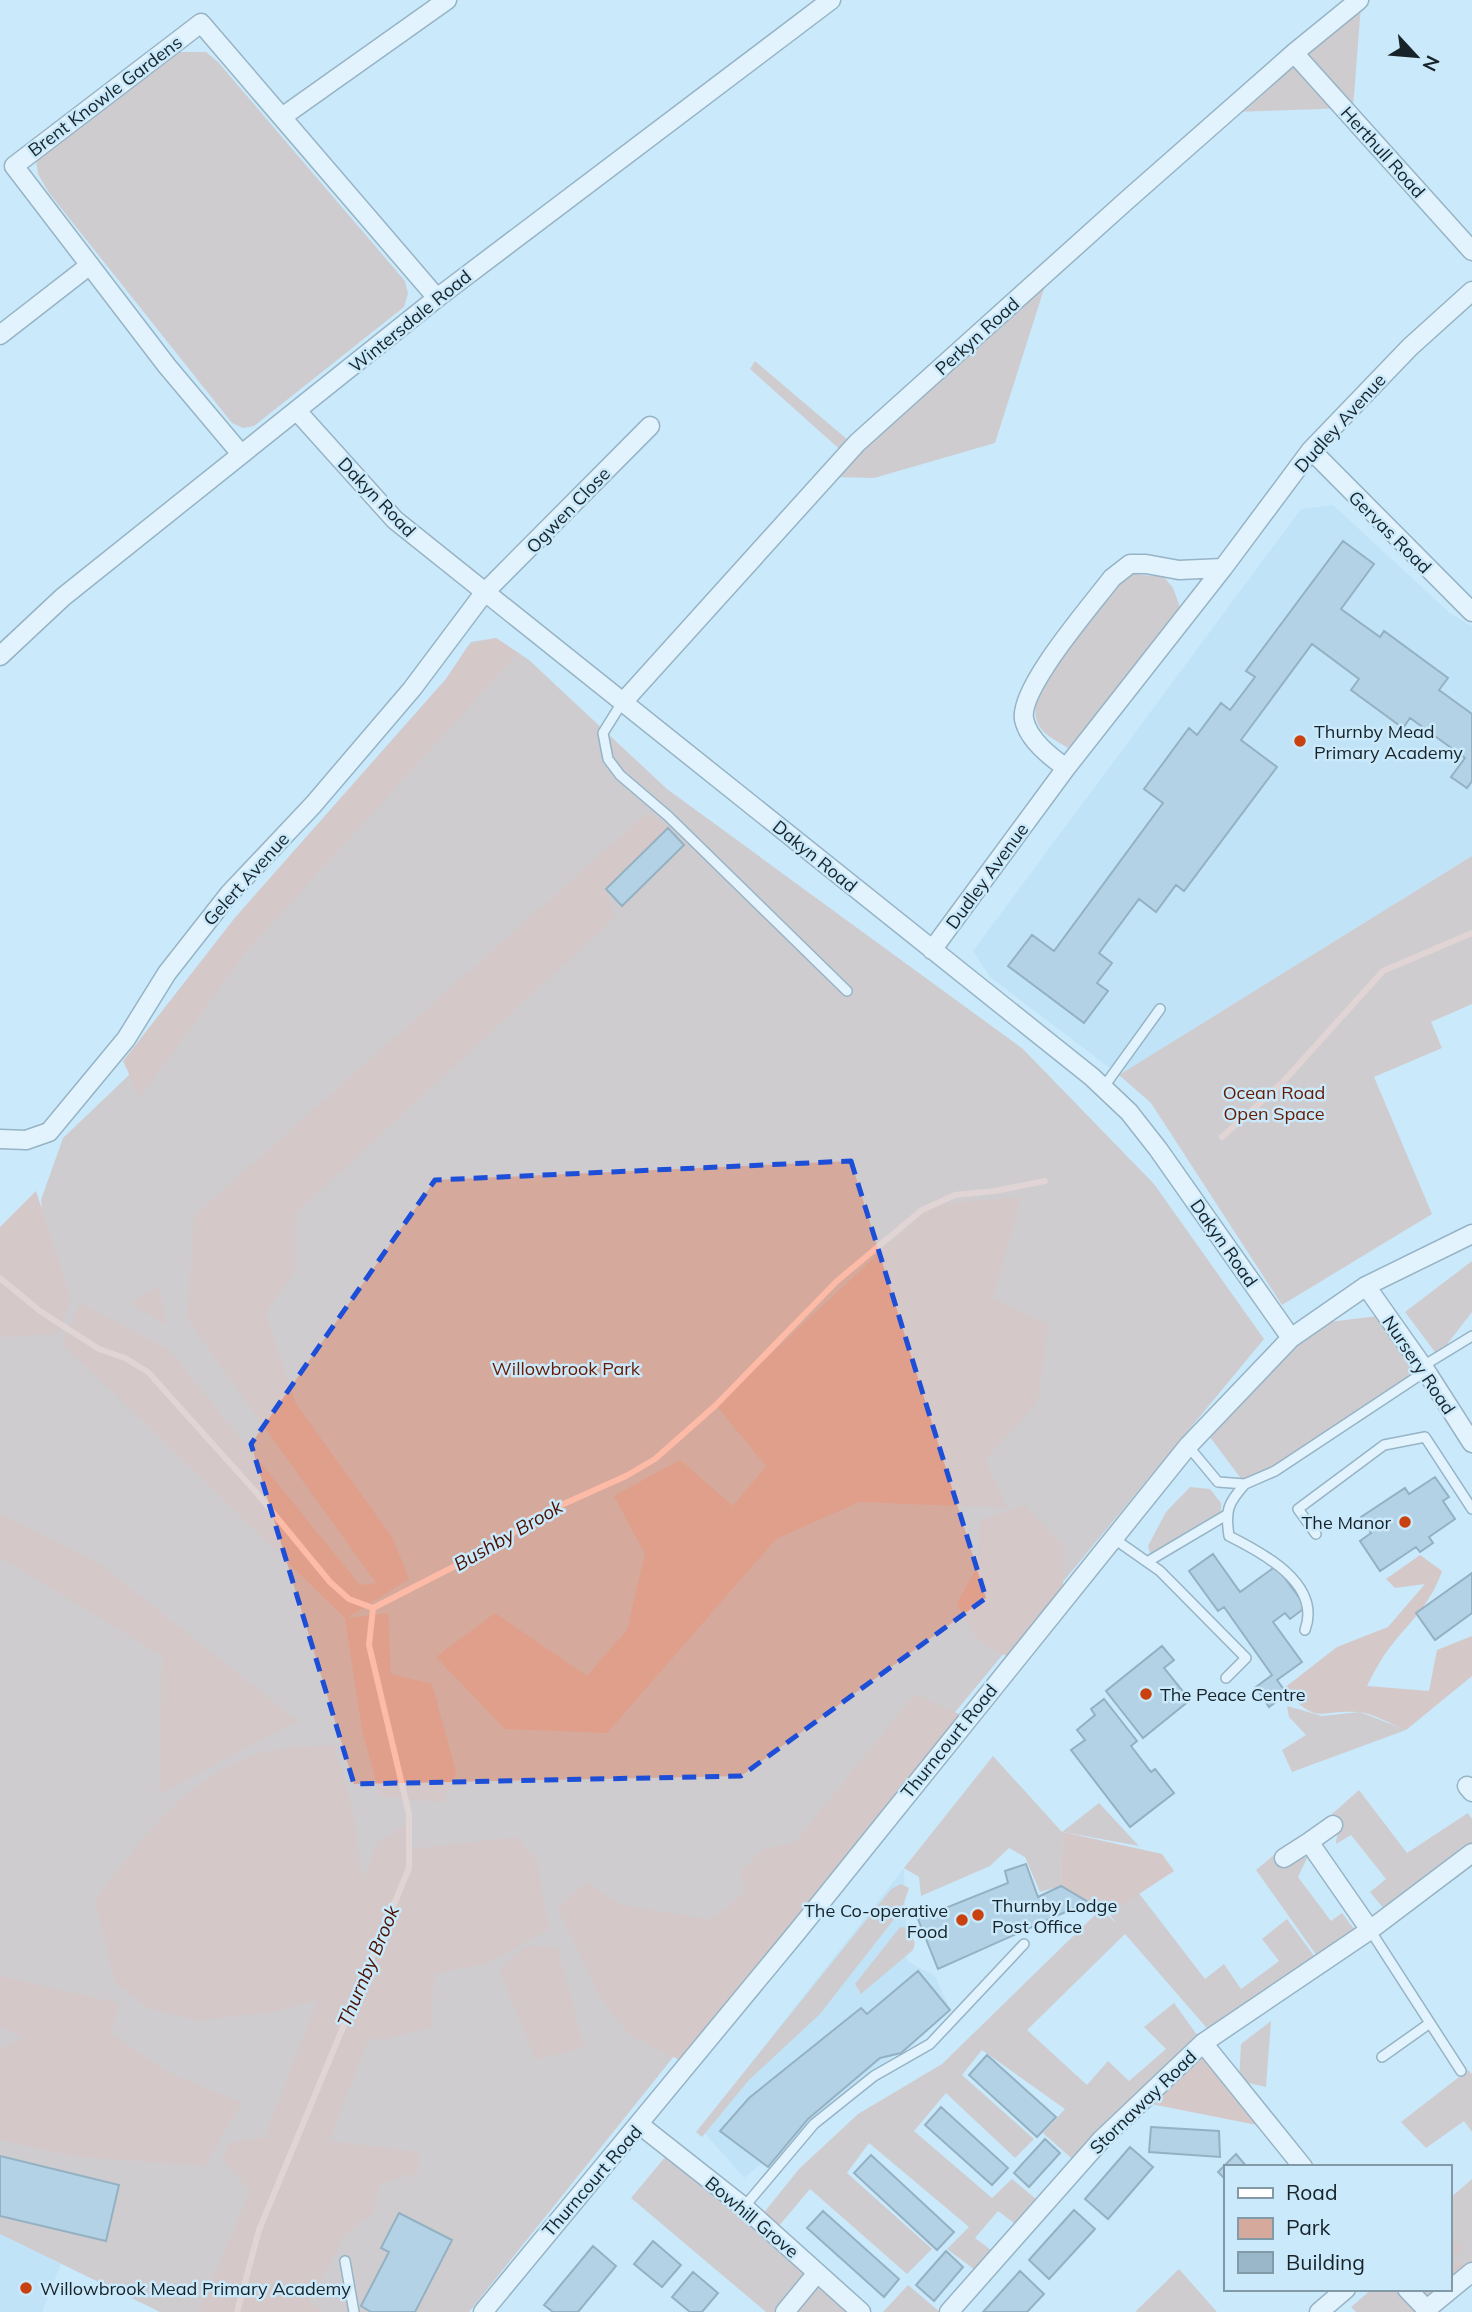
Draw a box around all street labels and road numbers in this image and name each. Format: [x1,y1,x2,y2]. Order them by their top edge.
street label: Brent Knowle Gardens [23,31,187,161]
street label: Herthull Road [1336,101,1430,203]
street label: Wintersdale Road [344,265,476,377]
street label: Perkyn Road [930,292,1024,380]
street label: Dudley Avenue [1289,369,1391,477]
street label: Dakyn Road [333,452,421,542]
street label: Ogwen Close [521,462,615,558]
street label: Gervas Road [1344,486,1436,578]
street label: Dakyn Road [768,815,862,897]
street label: Dudley Avenue [941,818,1033,934]
street label: Gelert Avenue [198,828,294,930]
street label: Dakyn Road [1185,1195,1263,1291]
street label: Nursery Road [1377,1311,1461,1419]
street label: Thurncourt Road [896,1679,1002,1803]
street label: Stornaway Road [1085,2045,1201,2159]
street label: Thurncourt Road [537,2120,647,2242]
street label: Bowhill Grove [701,2171,803,2263]

